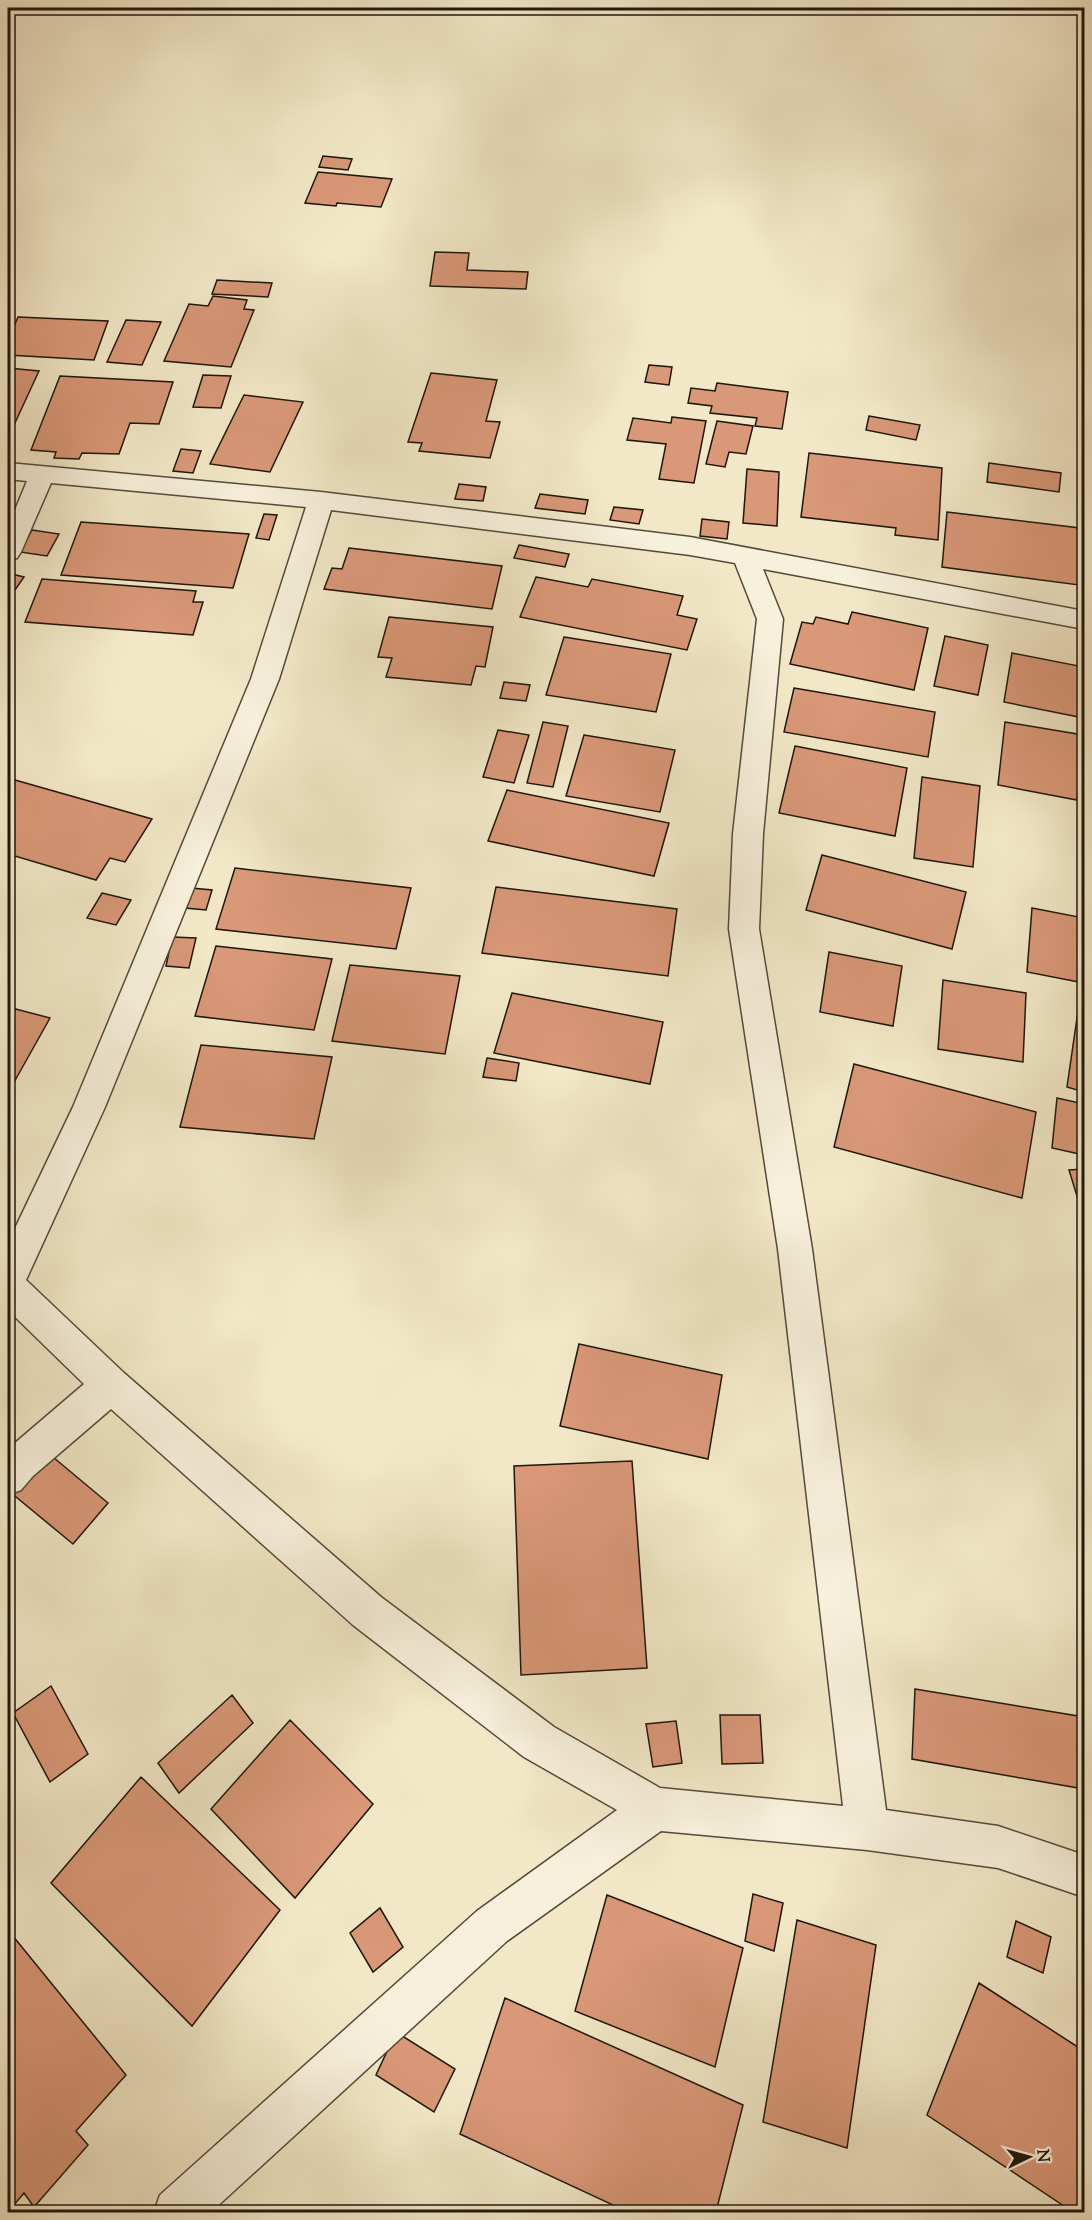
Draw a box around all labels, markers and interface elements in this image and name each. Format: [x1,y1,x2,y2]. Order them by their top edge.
north arrow [999,2127,1059,2187]
text: N [1029,2149,1053,2163]

